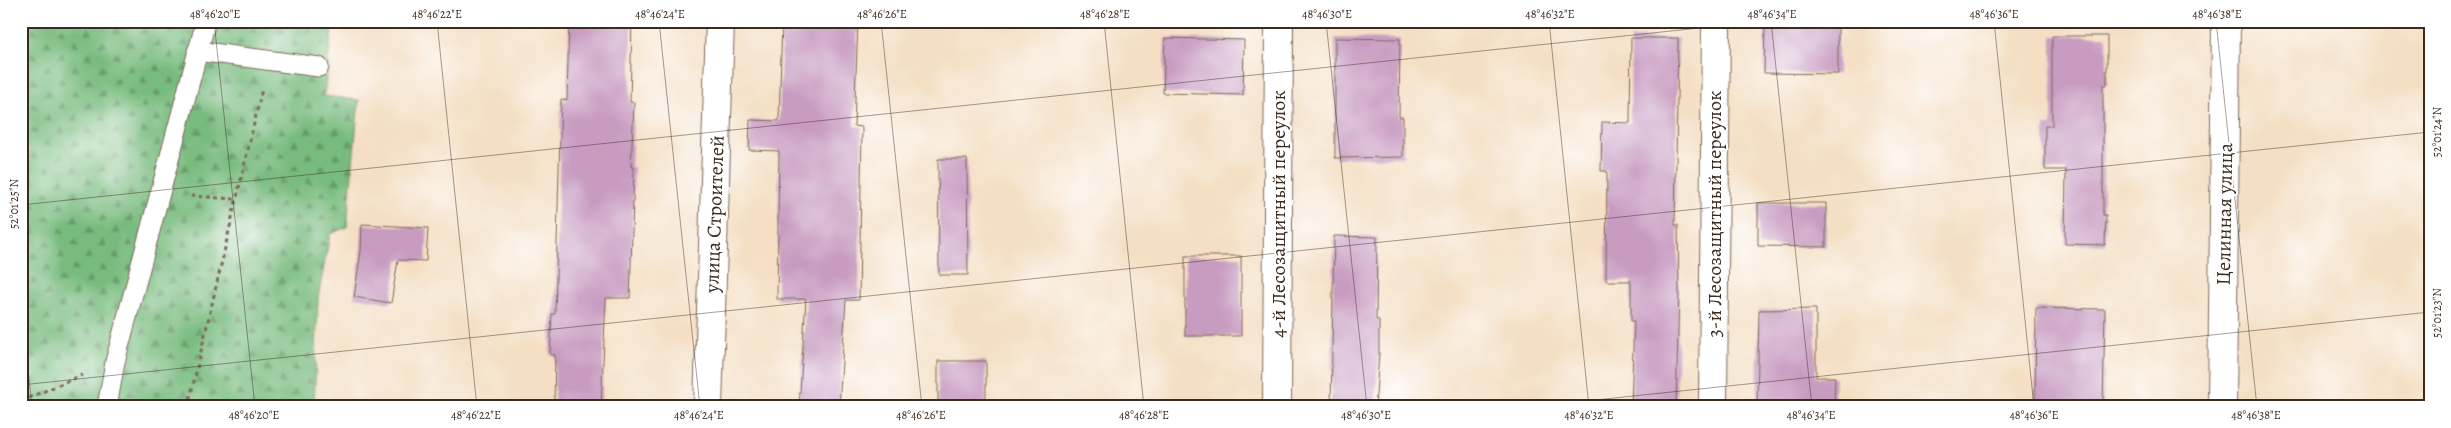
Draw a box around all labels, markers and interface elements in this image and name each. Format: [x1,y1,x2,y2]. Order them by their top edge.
text: 48°46'20"E [190,6,240,22]
text: 48°46'22"E [412,6,462,22]
text: 48°46'24"E [635,6,685,22]
text: 48°46'26"E [857,6,907,22]
text: 48°46'28"E [1080,6,1130,22]
text: 48°46'30"E [1302,6,1352,22]
text: 48°46'32"E [1525,6,1575,22]
text: 48°46'34"E [1747,6,1797,22]
text: 48°46'36"E [1969,6,2019,22]
text: 48°46'38"E [2192,6,2242,22]
street label: 4-й Лесозащитный переулок [1265,90,1292,338]
street label: 3-й Лесозащитный переулок [1701,91,1728,337]
text: 52°01'24"N [2429,106,2445,157]
street label: улица Строителей [698,135,731,294]
street label: Целинная улица [2210,142,2239,285]
text: 52°01'25"N [6,179,22,229]
text: 52°01'23"N [2429,288,2445,338]
text: 48°46'20"E [229,407,279,423]
text: 48°46'22"E [451,407,501,423]
text: 48°46'24"E [674,407,724,423]
text: 48°46'26"E [896,407,946,423]
text: 48°46'28"E [1119,407,1169,423]
text: 48°46'30"E [1341,407,1391,423]
text: 48°46'32"E [1564,407,1614,423]
text: 48°46'34"E [1786,407,1836,423]
text: 48°46'36"E [2009,407,2059,423]
text: 48°46'38"E [2231,407,2281,423]

